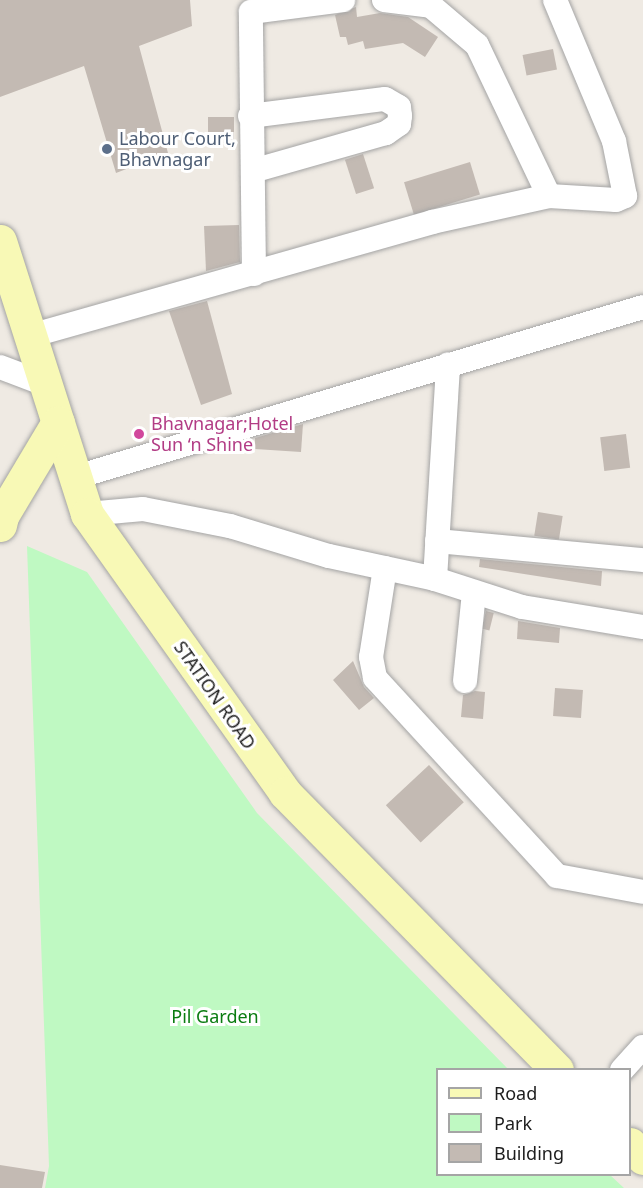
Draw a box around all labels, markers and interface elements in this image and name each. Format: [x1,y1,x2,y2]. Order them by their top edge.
place label: Labour Court, Bhavnagar [119,128,236,170]
marker: Labour Court, Bhavnagar [100,142,114,156]
place label: Bhavnagar;Hotel Sun ‘n Shine [151,413,293,456]
marker: Bhavnagar;Hotel Sun ‘n Shine [132,427,146,441]
street label: STATION ROAD [170,637,260,753]
park label: Pil Garden [171,1005,259,1027]
legend [436,1068,631,1176]
text: Road [494,1081,537,1105]
text: Park [494,1111,532,1135]
text: Building [494,1141,564,1165]

